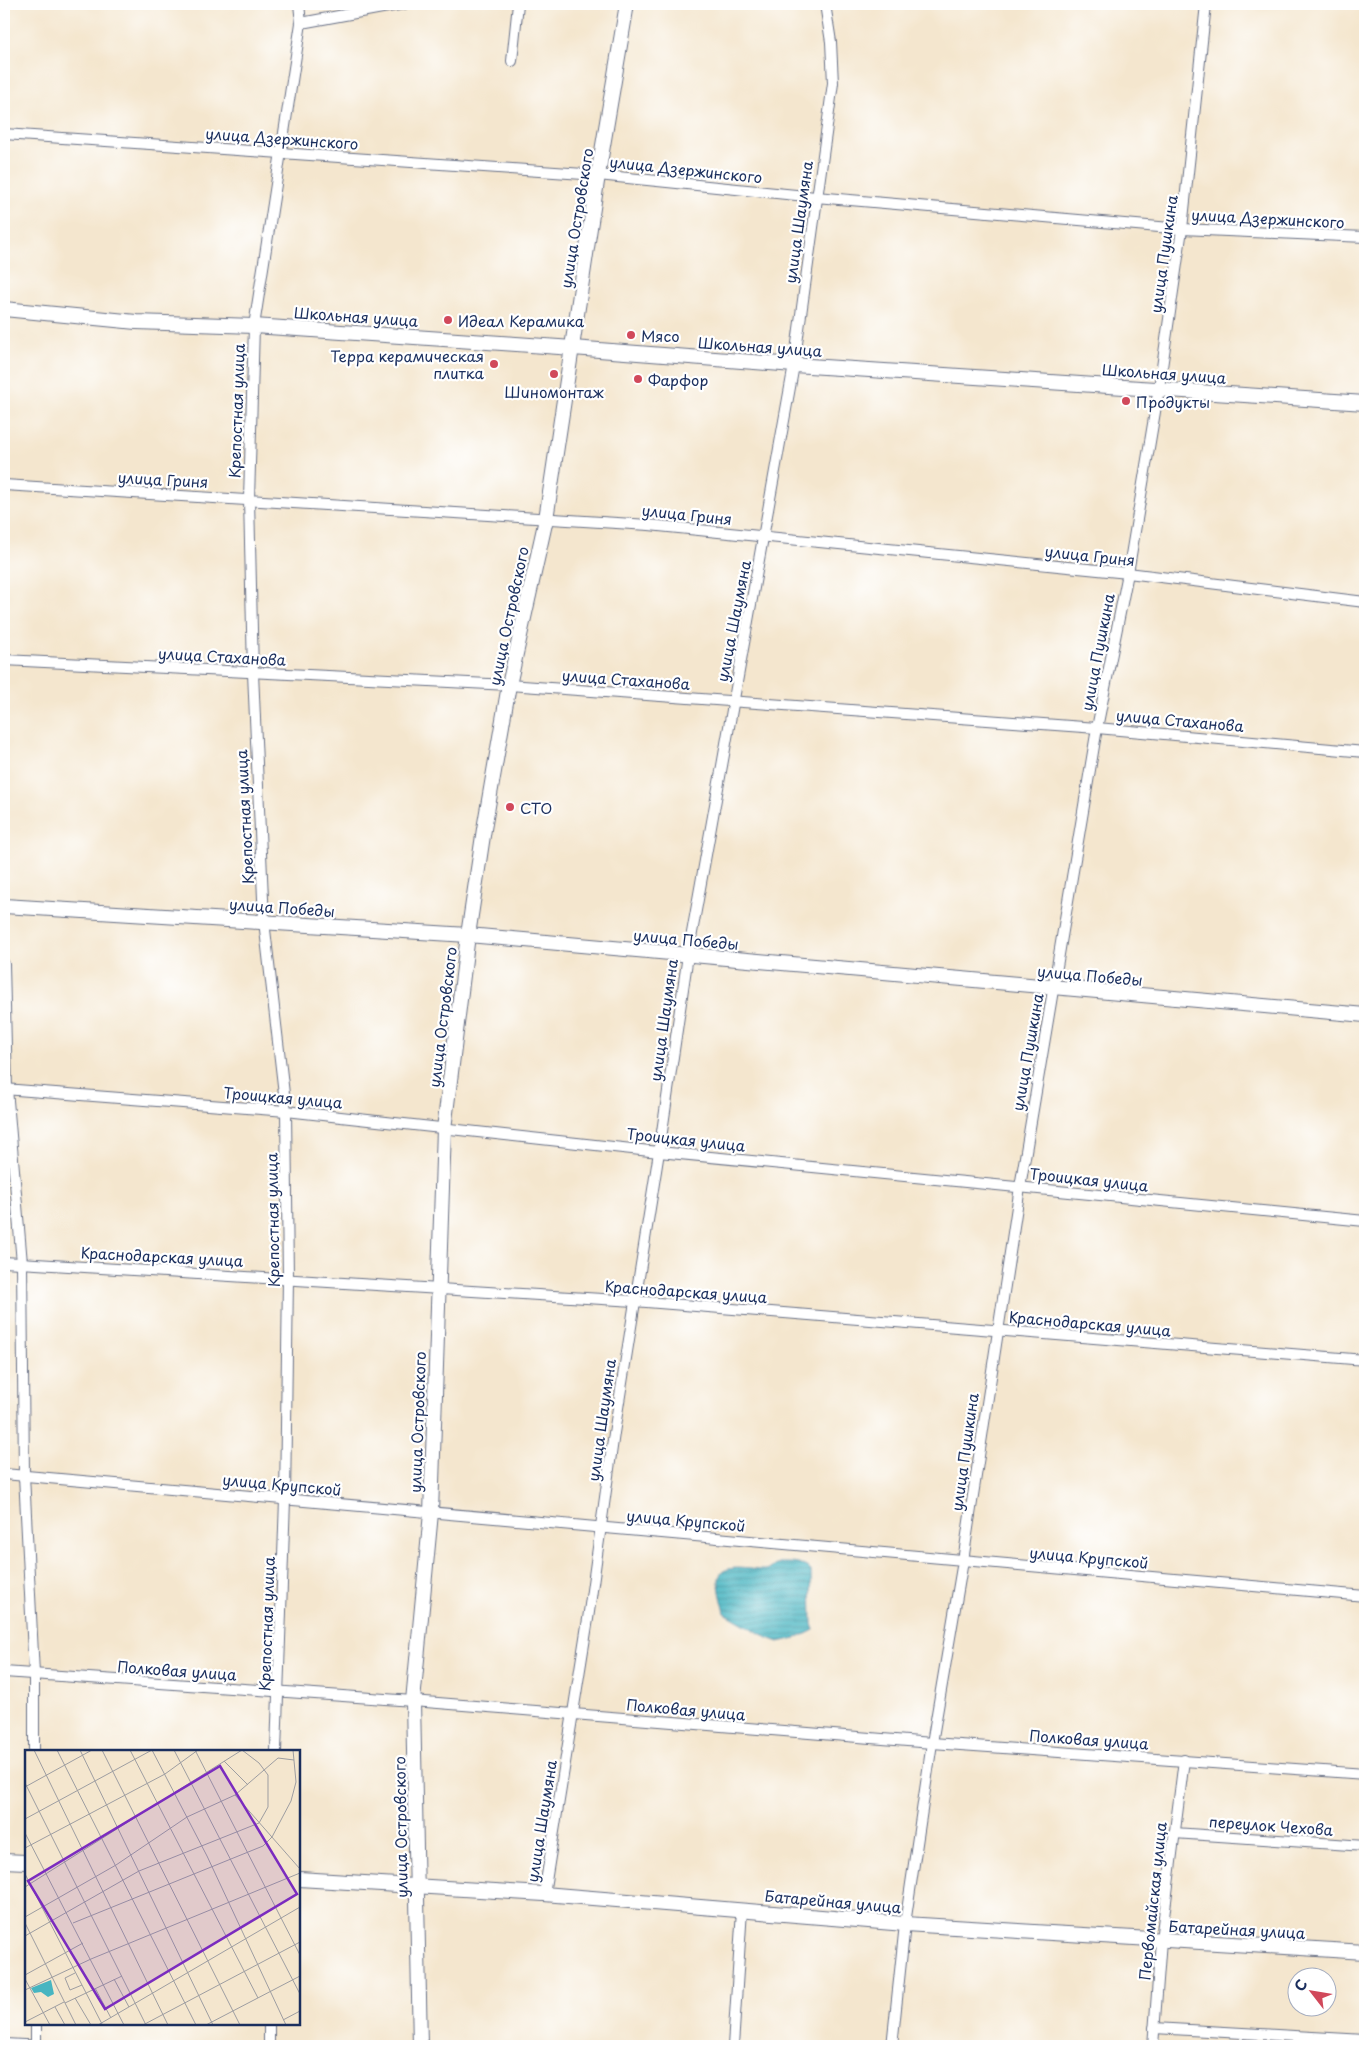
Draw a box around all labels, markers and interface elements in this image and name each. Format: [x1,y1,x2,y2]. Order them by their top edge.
street label: улица Дзержинского [205,121,359,155]
street label: улица Островского [554,146,598,290]
street label: улица Дзержинского [609,150,763,188]
street label: улица Шаумяна [778,159,818,285]
street label: улица Пушкина [1143,193,1183,315]
street label: улица Дзержинского [1191,203,1345,233]
street label: Школьная улица [293,300,419,332]
place label: Идеал Керамика [458,309,585,332]
marker: Идеал Керамика [442,314,454,326]
place label: Мясо [641,324,680,347]
marker: Мясо [625,329,637,341]
street label: Школьная улица [697,330,823,362]
street label: Крепостная улица [222,343,250,479]
place label: Терра керамическая плитка [330,344,485,384]
street label: Школьная улица [1101,357,1227,389]
marker: Терра керамическая плитка [488,358,500,370]
marker: Шиномонтаж [548,368,560,380]
place label: Фарфор [648,368,708,391]
marker: Фарфор [632,373,644,385]
place label: Шиномонтаж [504,380,604,403]
place label: Продукты [1136,390,1210,413]
marker: Продукты [1120,395,1132,407]
street label: улица Гриня [117,465,209,493]
street label: улица Гриня [641,498,733,530]
street label: улица Гриня [1044,539,1136,571]
street label: улица Островского [482,544,534,688]
street label: улица Шаумяна [710,558,756,684]
street label: улица Пушкина [1074,591,1120,713]
street label: улица Стаханова [157,641,287,671]
street label: улица Стаханова [561,663,691,695]
street label: улица Стаханова [1115,703,1245,737]
street label: Крепостная улица [229,749,259,885]
place label: СТО [520,796,552,819]
marker: СТО [504,801,516,813]
street label: улица Победы [228,892,336,922]
street label: улица Победы [632,923,740,955]
street label: улица Островского [422,945,462,1089]
street label: улица Шаумяна [643,957,683,1083]
street label: улица Победы [1036,959,1144,991]
street label: улица Пушкина [1005,991,1049,1113]
street label: Троицкая улица [223,1080,344,1114]
street label: Троицкая улица [626,1121,747,1157]
street label: Крепостная улица [259,1152,285,1288]
street label: Троицкая улица [1029,1161,1150,1197]
street label: Краснодарская улица [80,1240,244,1272]
street label: Краснодарская улица [604,1274,768,1308]
street label: Краснодарская улица [1008,1304,1173,1342]
street label: улица Островского [403,1351,431,1493]
street label: улица Шаумяна [581,1357,621,1483]
street label: улица Пушкина [944,1391,984,1513]
street label: улица Крупской [222,1467,342,1501]
street label: улица Крупской [626,1503,746,1537]
street label: улица Крупской [1029,1540,1149,1574]
street label: Крепостная улица [252,1556,280,1692]
street label: Полковая улица [117,1654,238,1686]
street label: Полковая улица [626,1692,747,1726]
street label: Полковая улица [1029,1723,1150,1755]
inset map [25,1750,300,2025]
street label: улица Островского [387,1756,413,1898]
street label: улица Шаумяна [520,1758,562,1884]
street label: переулок Чехова [1208,1809,1334,1841]
street label: Первомайская улица [1132,1820,1172,1981]
street label: Батарейная улица [764,1884,903,1918]
street label: Батарейная улица [1168,1914,1306,1944]
north arrow [1286,1968,1336,2018]
text: С [1289,1975,1312,1995]

